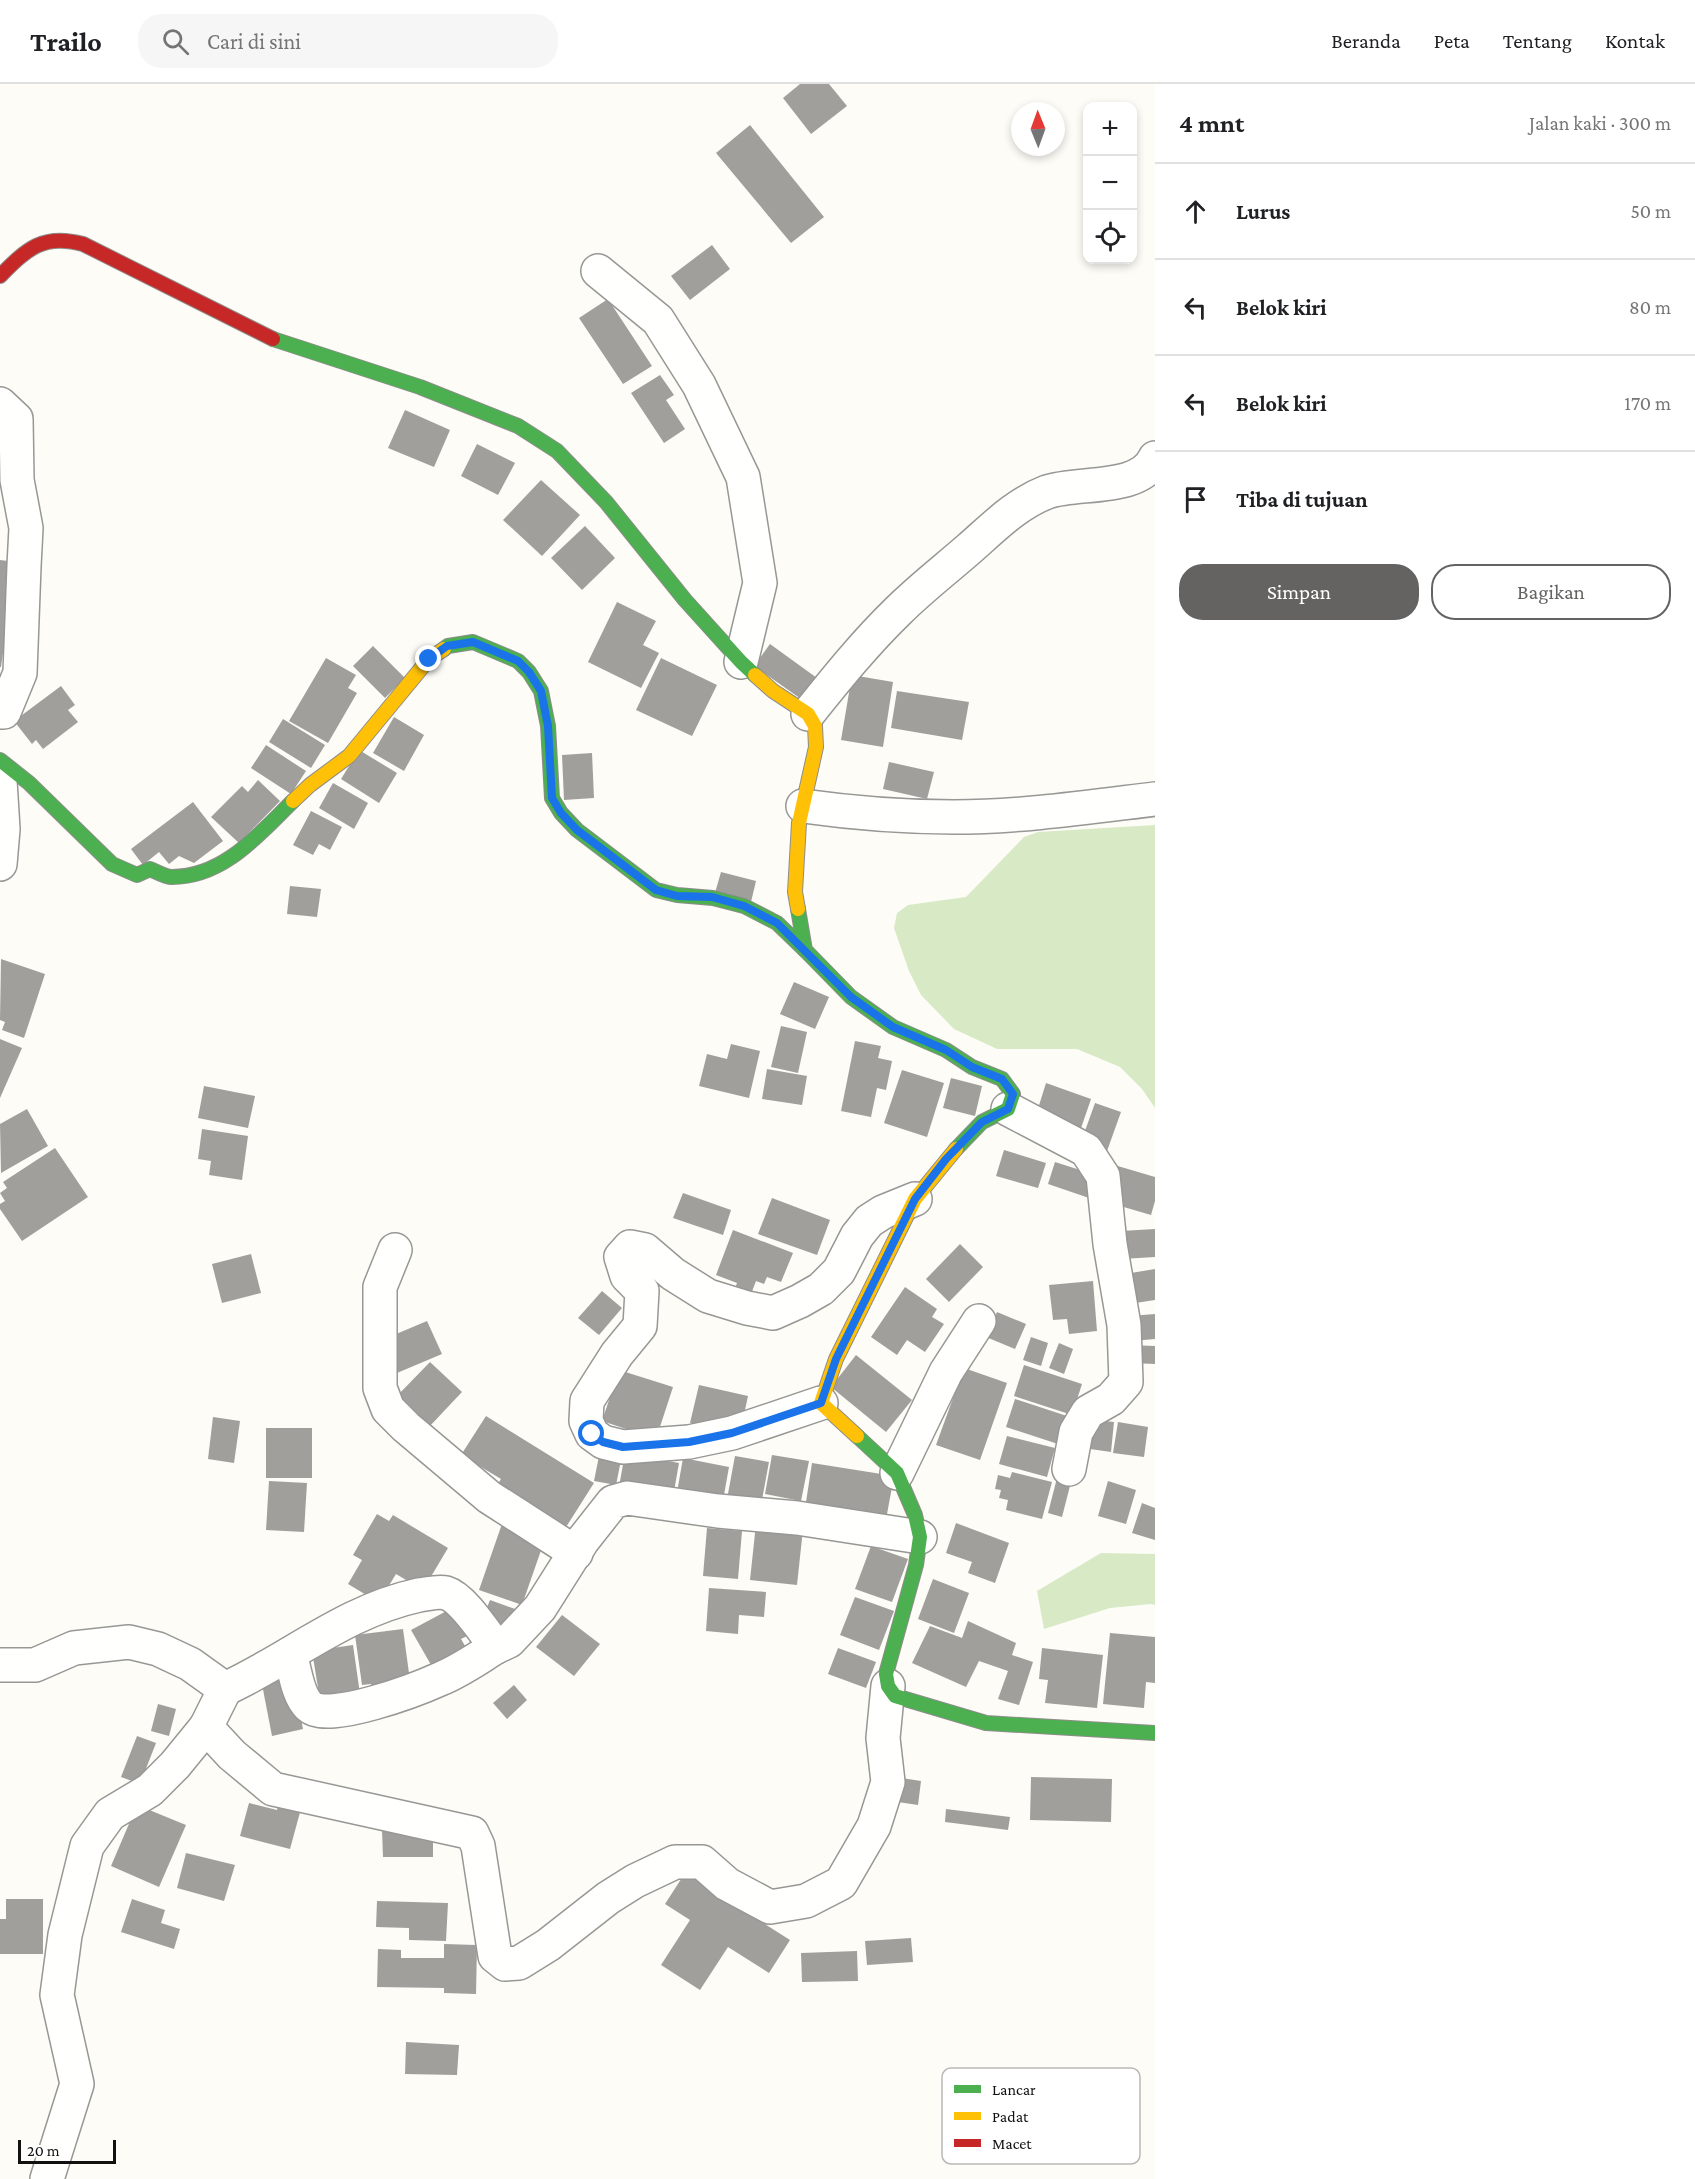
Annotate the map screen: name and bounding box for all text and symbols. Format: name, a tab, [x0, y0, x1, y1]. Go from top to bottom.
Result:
search box	[138, 14, 558, 68]
icon: search	[159, 25, 192, 58]
text: Trailo	[30, 26, 102, 57]
text: Cari di sini	[207, 29, 301, 54]
text: Beranda	[1331, 29, 1401, 53]
text: Peta	[1434, 29, 1470, 53]
text: Tentang	[1503, 29, 1572, 53]
text: Kontak	[1605, 29, 1665, 53]
north arrow	[1011, 102, 1065, 156]
map controls	[1083, 102, 1137, 264]
button: +	[1083, 102, 1137, 156]
text: 4 mnt	[1179, 109, 1244, 138]
text: Jalan kaki · 300 m	[1529, 112, 1671, 134]
button: −	[1083, 156, 1137, 210]
icon: ahead	[1179, 195, 1212, 228]
text: Lurus	[1236, 199, 1290, 224]
text: 50 m	[1630, 200, 1671, 222]
button: locate	[1083, 210, 1137, 264]
icon: left	[1179, 291, 1212, 324]
text: Belok kiri	[1236, 295, 1327, 320]
text: 80 m	[1629, 296, 1671, 318]
icon: left	[1179, 387, 1212, 420]
text: Belok kiri	[1236, 391, 1327, 416]
text: 170 m	[1624, 392, 1671, 414]
icon: arrive	[1179, 483, 1212, 516]
text: Tiba di tujuan	[1236, 487, 1368, 512]
button: Simpan	[1179, 564, 1419, 620]
button: Bagikan	[1431, 564, 1671, 620]
route end	[415, 645, 441, 671]
route start	[578, 1420, 604, 1446]
legend	[942, 2068, 1140, 2164]
text: Lancar	[992, 2081, 1036, 2098]
text: Padat	[992, 2108, 1029, 2125]
text: Macet	[992, 2135, 1032, 2152]
scale bar	[18, 2137, 116, 2164]
text: 20 m	[27, 2142, 60, 2159]

